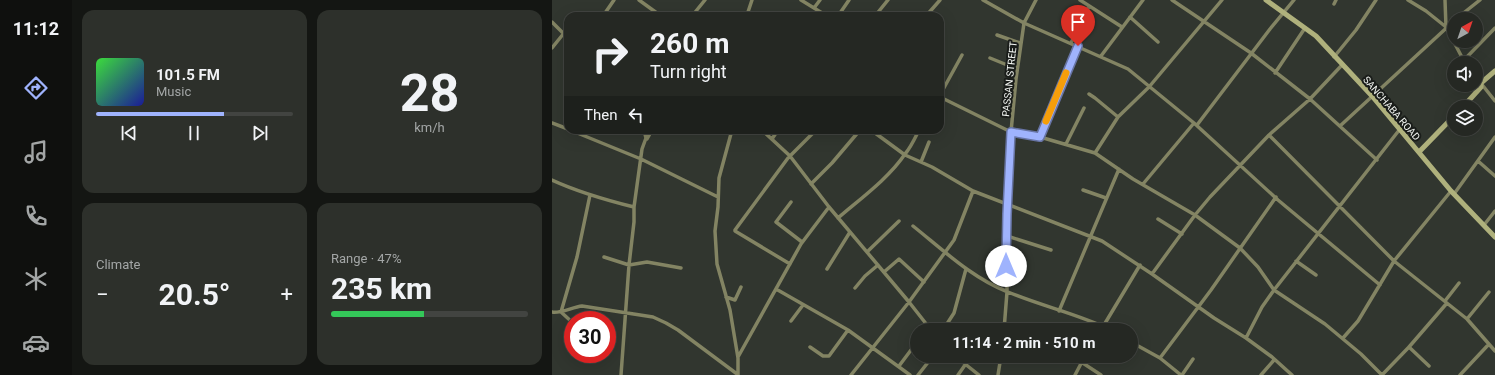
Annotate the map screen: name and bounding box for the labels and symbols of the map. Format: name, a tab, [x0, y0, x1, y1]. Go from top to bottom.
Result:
pin	[1061, 5, 1095, 46]
north arrow	[1447, 12, 1483, 48]
street label: PASSAN STREET	[1000, 41, 1019, 117]
street label: SANCHABA ROAD	[1361, 74, 1422, 143]
position arrow	[985, 245, 1027, 287]
speed limit sign: 30	[564, 311, 616, 363]

